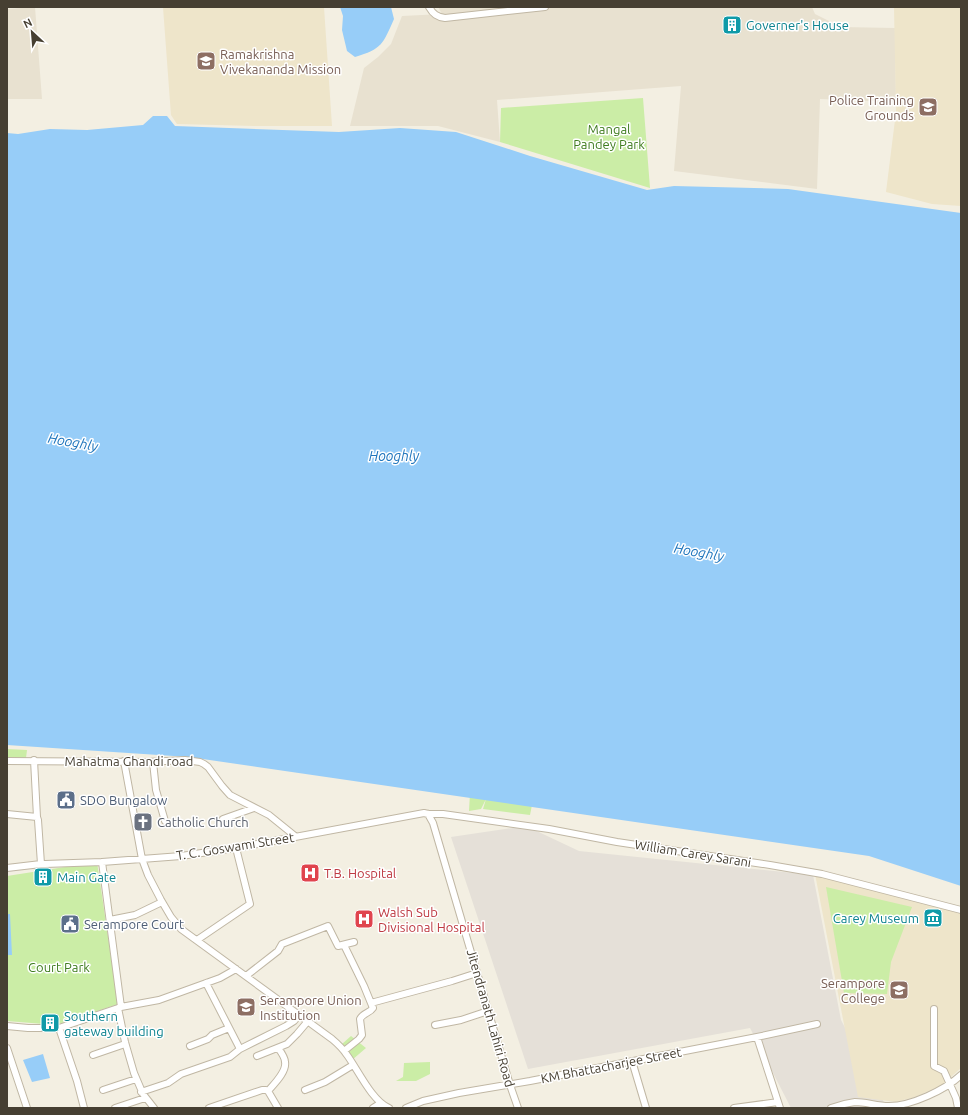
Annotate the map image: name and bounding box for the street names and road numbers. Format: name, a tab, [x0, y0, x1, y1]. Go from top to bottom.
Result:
street label: Mahatma Ghandi road	[65, 754, 193, 768]
street label: T. C. Goswami Street	[175, 830, 295, 862]
street label: William Carey Sarani	[634, 837, 752, 869]
street label: Jitendranath Lahiri Road	[465, 947, 517, 1089]
street label: KM Bhattacharjee Street	[539, 1044, 683, 1086]

